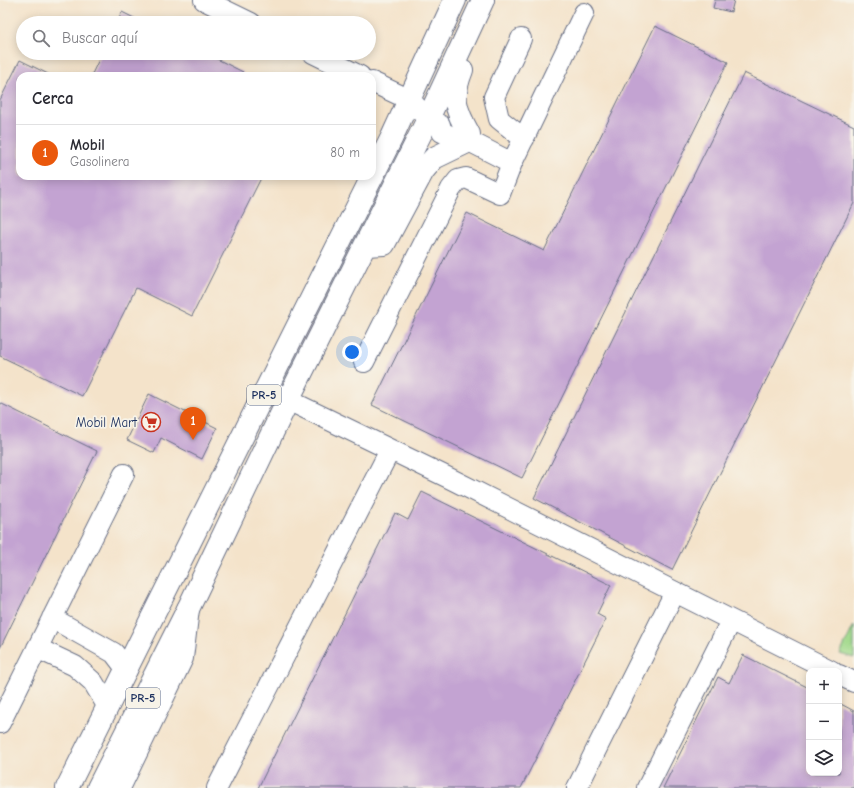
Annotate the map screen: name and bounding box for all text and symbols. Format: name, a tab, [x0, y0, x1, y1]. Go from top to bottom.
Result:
search box	[16, 16, 376, 60]
icon: search	[30, 27, 52, 49]
text: Buscar aquí	[62, 29, 138, 47]
text: Cerca	[32, 89, 74, 108]
text: Mobil	[70, 136, 105, 154]
text: 1	[42, 145, 48, 160]
text: 80 m	[330, 145, 360, 160]
text: Gasolinera	[70, 154, 129, 169]
your location	[342, 342, 362, 362]
road number: PR-5	[247, 385, 281, 405]
pin: 1	[180, 407, 206, 440]
supermarket icon: Mobil Mart	[140, 411, 162, 433]
place label: Mobil Mart	[76, 415, 138, 430]
map controls	[806, 668, 842, 776]
button: +	[806, 668, 842, 704]
road number: PR-5	[126, 688, 160, 708]
button: −	[806, 704, 842, 740]
button: layers	[806, 740, 842, 776]

